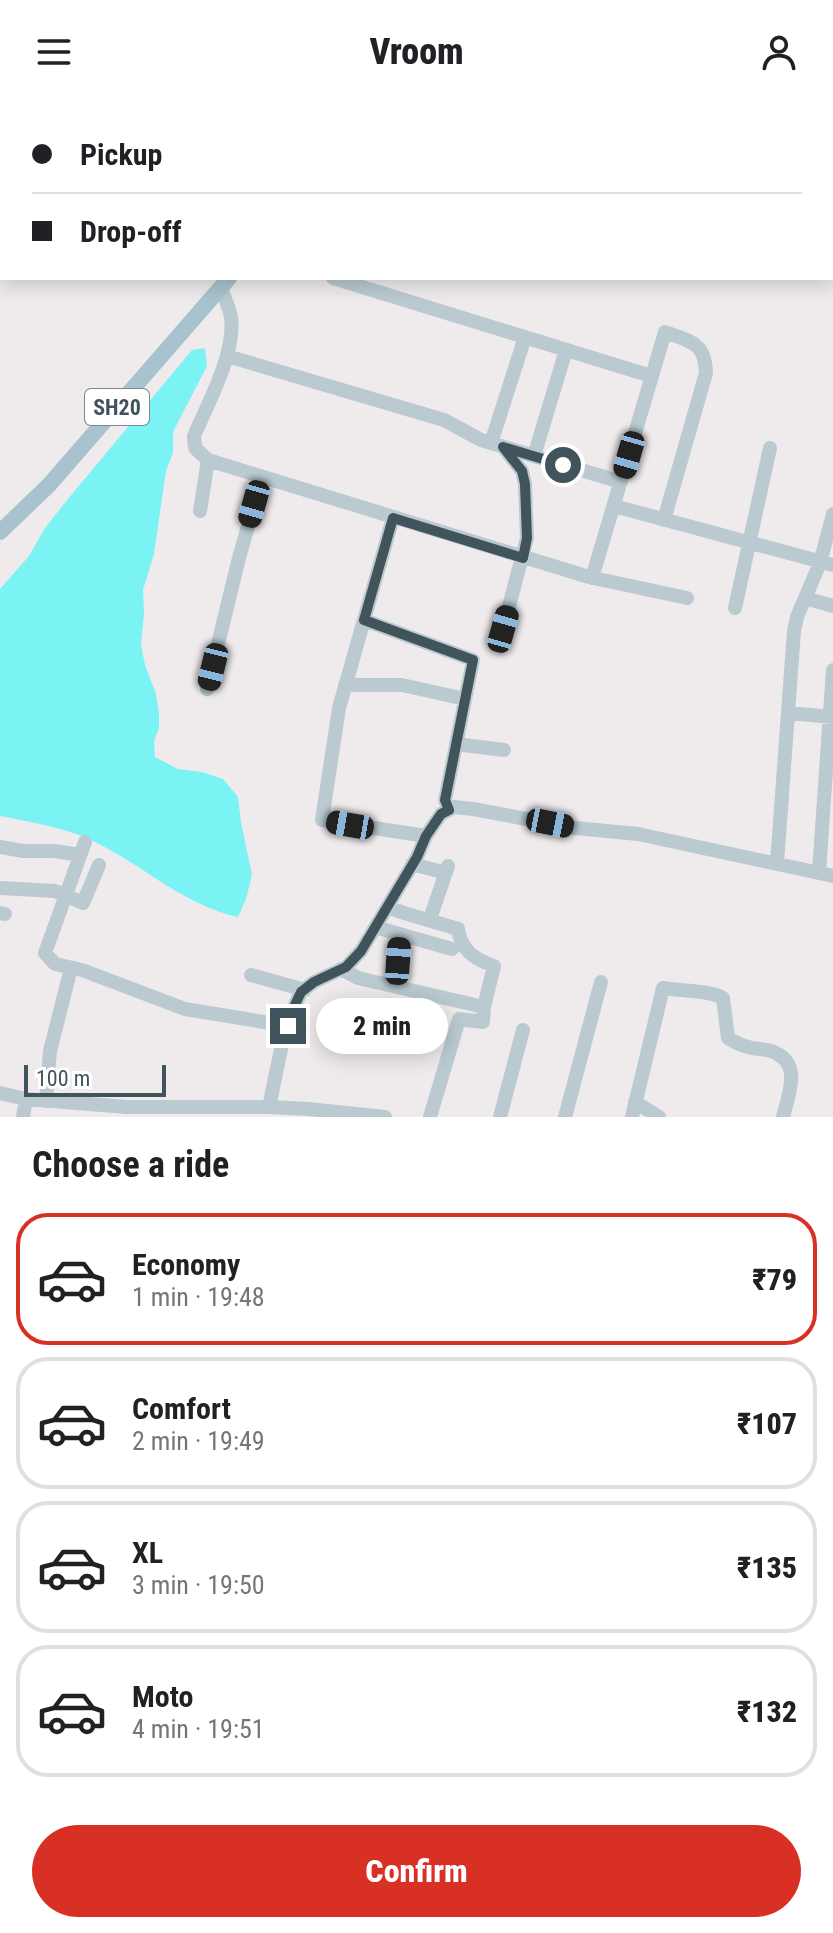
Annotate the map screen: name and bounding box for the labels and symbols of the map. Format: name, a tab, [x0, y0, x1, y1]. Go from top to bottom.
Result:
road number: SH20	[85, 389, 149, 425]
car	[611, 429, 647, 481]
route start	[545, 447, 581, 483]
car	[236, 478, 272, 530]
car	[485, 603, 521, 655]
car	[196, 641, 230, 693]
car	[524, 807, 576, 839]
car	[324, 809, 376, 841]
car	[384, 936, 412, 986]
callout: 2 min	[316, 998, 448, 1054]
route end	[270, 1008, 306, 1044]
scale bar	[24, 1061, 166, 1097]

